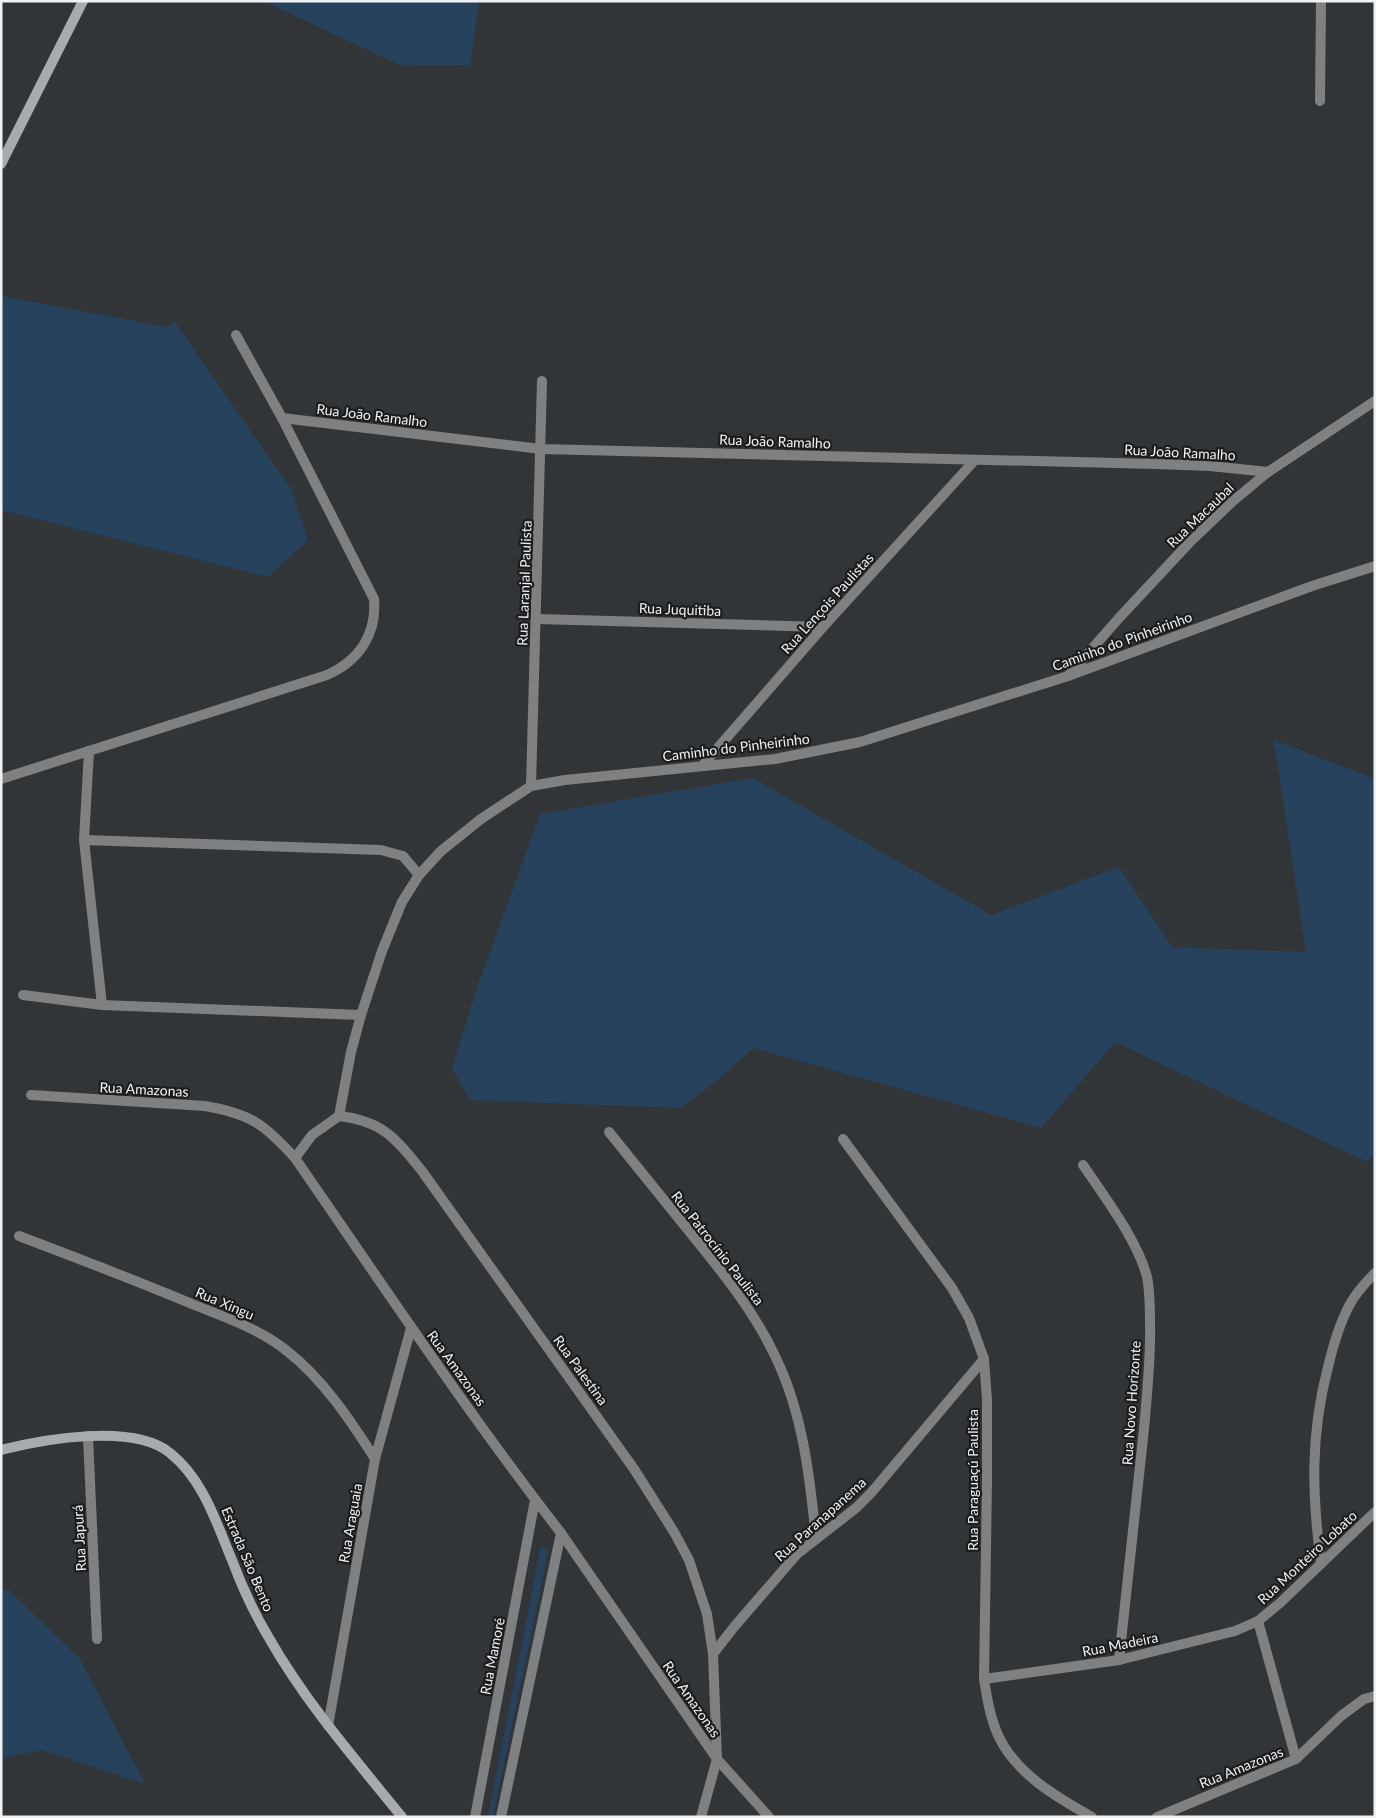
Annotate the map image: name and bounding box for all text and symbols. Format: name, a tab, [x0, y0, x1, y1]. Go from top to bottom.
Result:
street label: Rua João Ramalho	[316, 400, 429, 430]
street label: Rua João Ramalho	[719, 431, 831, 451]
street label: Rua João Ramalho	[1124, 441, 1236, 463]
street label: Rua Macaubal	[1163, 479, 1237, 551]
street label: Rua Laranjal Paulista	[513, 520, 535, 646]
street label: Rua Lençois Paulistas	[777, 549, 877, 657]
street label: Rua Juquitiba	[639, 599, 721, 619]
street label: Caminho do Pinheirinho	[1050, 608, 1194, 674]
street label: Caminho do Pinheirinho	[662, 730, 810, 764]
street label: Rua Amazonas	[99, 1078, 189, 1100]
street label: Rua Patrocínio Paulista	[668, 1188, 768, 1308]
street label: Rua Xingu	[193, 1283, 257, 1323]
street label: Rua Amazonas	[424, 1327, 490, 1409]
street label: Rua Palestina	[550, 1332, 612, 1408]
street label: Rua Novo Horizonte	[1118, 1340, 1144, 1466]
street label: Rua Paraguaçú Paulista	[964, 1409, 981, 1551]
street label: Rua Paranapanema	[771, 1473, 869, 1565]
street label: Rua Araguaia	[335, 1482, 365, 1564]
street label: Rua Japurá	[69, 1504, 89, 1572]
street label: Estrada São Bento	[218, 1504, 278, 1614]
street label: Rua Monteiro Lobato	[1254, 1507, 1360, 1607]
street label: Rua Mamoré	[476, 1616, 508, 1696]
street label: Rua Madeira	[1081, 1628, 1160, 1660]
street label: Rua Amazonas	[659, 1658, 725, 1740]
street label: Rua Amazonas	[1196, 1742, 1286, 1792]

